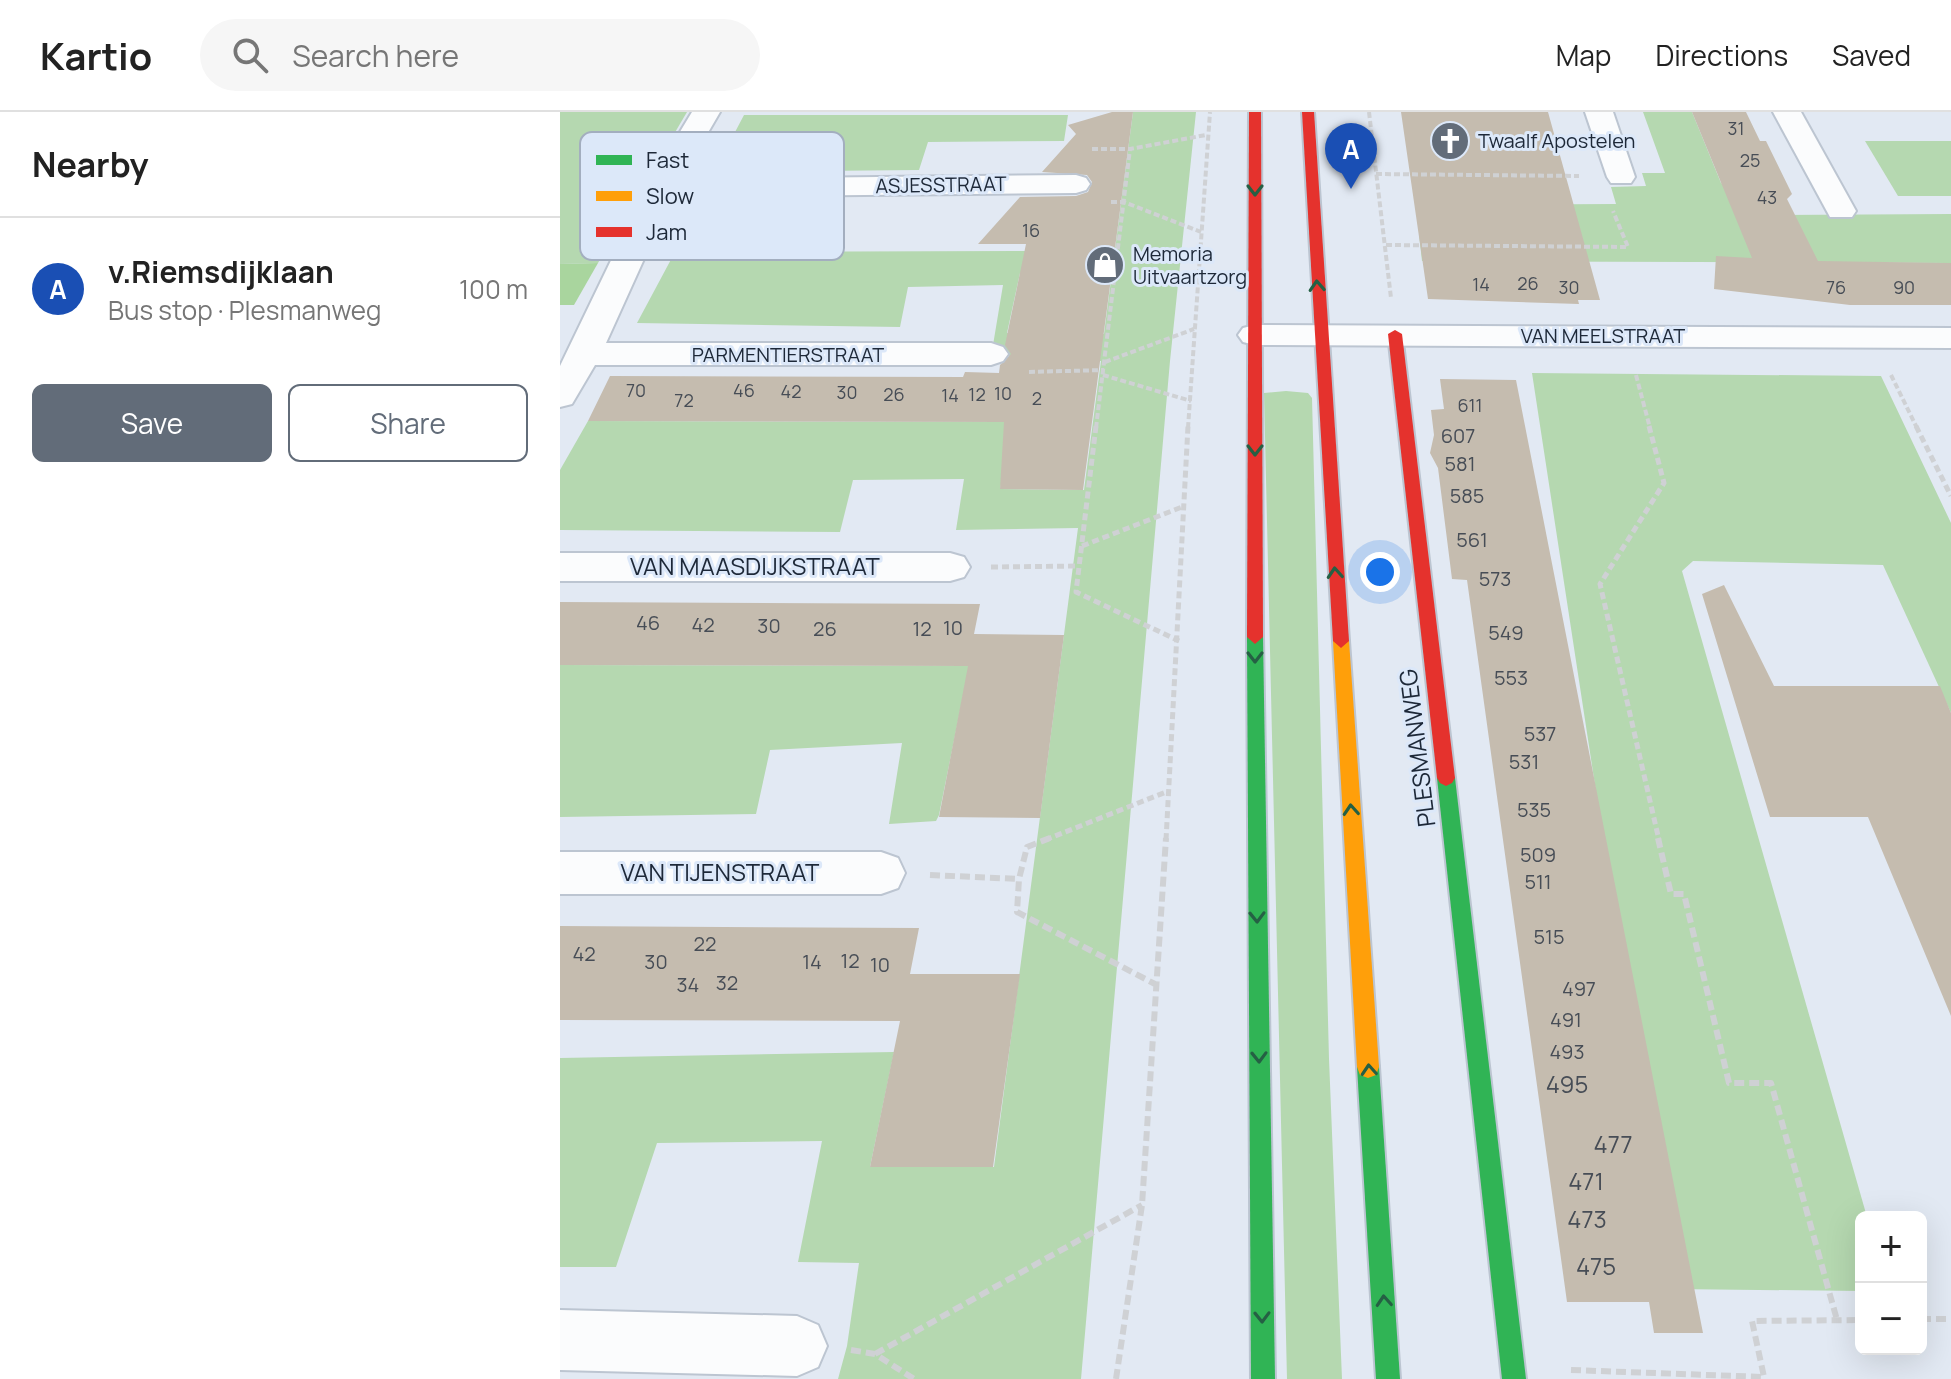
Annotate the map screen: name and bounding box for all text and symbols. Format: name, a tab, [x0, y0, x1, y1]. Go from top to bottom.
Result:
search box	[200, 19, 760, 91]
text: Kartio	[40, 29, 152, 81]
icon: search	[228, 33, 272, 77]
text: Search here	[292, 35, 459, 76]
text: Map	[1556, 36, 1611, 74]
text: Directions	[1655, 36, 1788, 74]
text: Saved	[1832, 36, 1911, 74]
house number: 31	[1728, 116, 1744, 140]
church icon: Twaalf Apostelen	[1429, 120, 1471, 162]
pin: A	[1325, 123, 1377, 189]
place label: Twaalf Apostelen	[1478, 127, 1635, 154]
legend	[580, 132, 844, 260]
text: Nearby	[32, 141, 148, 187]
text: Fast	[646, 145, 689, 175]
house number: 25	[1740, 148, 1760, 172]
street label: ASJESSTRAAT	[875, 170, 1007, 199]
text: Slow	[646, 181, 694, 211]
one-way arrow	[1246, 184, 1264, 197]
house number: 43	[1757, 185, 1777, 209]
text: Jam	[646, 217, 687, 247]
house number: 16	[1022, 218, 1040, 242]
place label: Memoria Uitvaartzorg	[1133, 240, 1247, 290]
shop icon: Memoria Uitvaartzorg	[1084, 244, 1126, 286]
text: v.Riemsdijklaan	[108, 251, 334, 292]
text: A	[49, 271, 67, 307]
text: 100 m	[459, 271, 528, 307]
house number: 26	[1517, 271, 1539, 295]
house number: 14	[1472, 272, 1490, 296]
house number: 30	[1559, 275, 1579, 299]
house number: 76	[1826, 275, 1846, 299]
house number: 90	[1893, 275, 1915, 299]
one-way arrow	[1309, 279, 1326, 292]
text: Bus stop · Plesmanweg	[108, 292, 381, 328]
street label: VAN MEELSTRAAT	[1521, 322, 1685, 349]
street label: PARMENTIERSTRAAT	[692, 341, 884, 368]
house number: 70	[626, 378, 646, 402]
house number: 46	[733, 378, 755, 402]
house number: 42	[781, 379, 801, 403]
house number: 30	[837, 380, 857, 404]
house number: 10	[994, 381, 1012, 405]
house number: 26	[883, 382, 905, 406]
house number: 12	[968, 382, 986, 406]
house number: 14	[941, 383, 959, 407]
button: Save	[32, 384, 272, 462]
button: Share	[288, 384, 528, 462]
house number: 2	[1032, 386, 1042, 410]
house number: 72	[674, 388, 694, 412]
house number: 611	[1458, 393, 1482, 417]
house number: 607	[1441, 422, 1475, 449]
one-way arrow	[1246, 444, 1264, 457]
house number: 581	[1445, 450, 1475, 477]
house number: 585	[1450, 482, 1484, 509]
house number: 561	[1456, 526, 1488, 553]
street label: VAN MAASDIJKSTRAAT	[630, 549, 881, 582]
your location	[1360, 552, 1400, 592]
house number: 573	[1479, 565, 1511, 592]
one-way arrow	[1327, 566, 1344, 579]
house number: 46	[636, 609, 660, 636]
house number: 42	[691, 611, 715, 638]
house number: 30	[757, 612, 781, 639]
house number: 10	[943, 614, 963, 641]
house number: 26	[813, 615, 837, 642]
house number: 12	[912, 615, 932, 642]
house number: 549	[1488, 619, 1524, 646]
one-way arrow	[1246, 651, 1264, 664]
house number: 553	[1494, 664, 1528, 691]
street label: PLESMANWEG	[1390, 667, 1443, 829]
house number: 537	[1524, 720, 1556, 747]
house number: 531	[1509, 748, 1539, 775]
house number: 535	[1517, 796, 1551, 823]
one-way arrow	[1343, 804, 1360, 817]
house number: 509	[1520, 841, 1556, 868]
street label: VAN TIJENSTRAAT	[621, 855, 820, 888]
house number: 511	[1524, 868, 1552, 895]
one-way arrow	[1248, 911, 1266, 924]
house number: 515	[1534, 923, 1564, 950]
house number: 22	[694, 930, 716, 957]
house number: 42	[572, 940, 596, 967]
house number: 12	[840, 947, 860, 974]
house number: 30	[644, 948, 668, 975]
house number: 14	[802, 948, 822, 975]
house number: 10	[870, 951, 890, 978]
house number: 32	[716, 969, 738, 996]
house number: 34	[677, 971, 699, 998]
house number: 497	[1562, 975, 1596, 1002]
house number: 491	[1550, 1006, 1582, 1033]
house number: 493	[1549, 1038, 1585, 1065]
one-way arrow	[1250, 1051, 1268, 1064]
one-way arrow	[1361, 1063, 1378, 1076]
house number: 495	[1546, 1067, 1588, 1100]
house number: 477	[1594, 1127, 1632, 1160]
house number: 471	[1568, 1164, 1604, 1197]
house number: 473	[1567, 1202, 1607, 1235]
map controls	[1855, 1211, 1927, 1355]
button: +	[1855, 1211, 1927, 1283]
house number: 475	[1576, 1249, 1616, 1282]
button: −	[1855, 1283, 1927, 1355]
one-way arrow	[1376, 1294, 1393, 1307]
one-way arrow	[1253, 1311, 1271, 1324]

